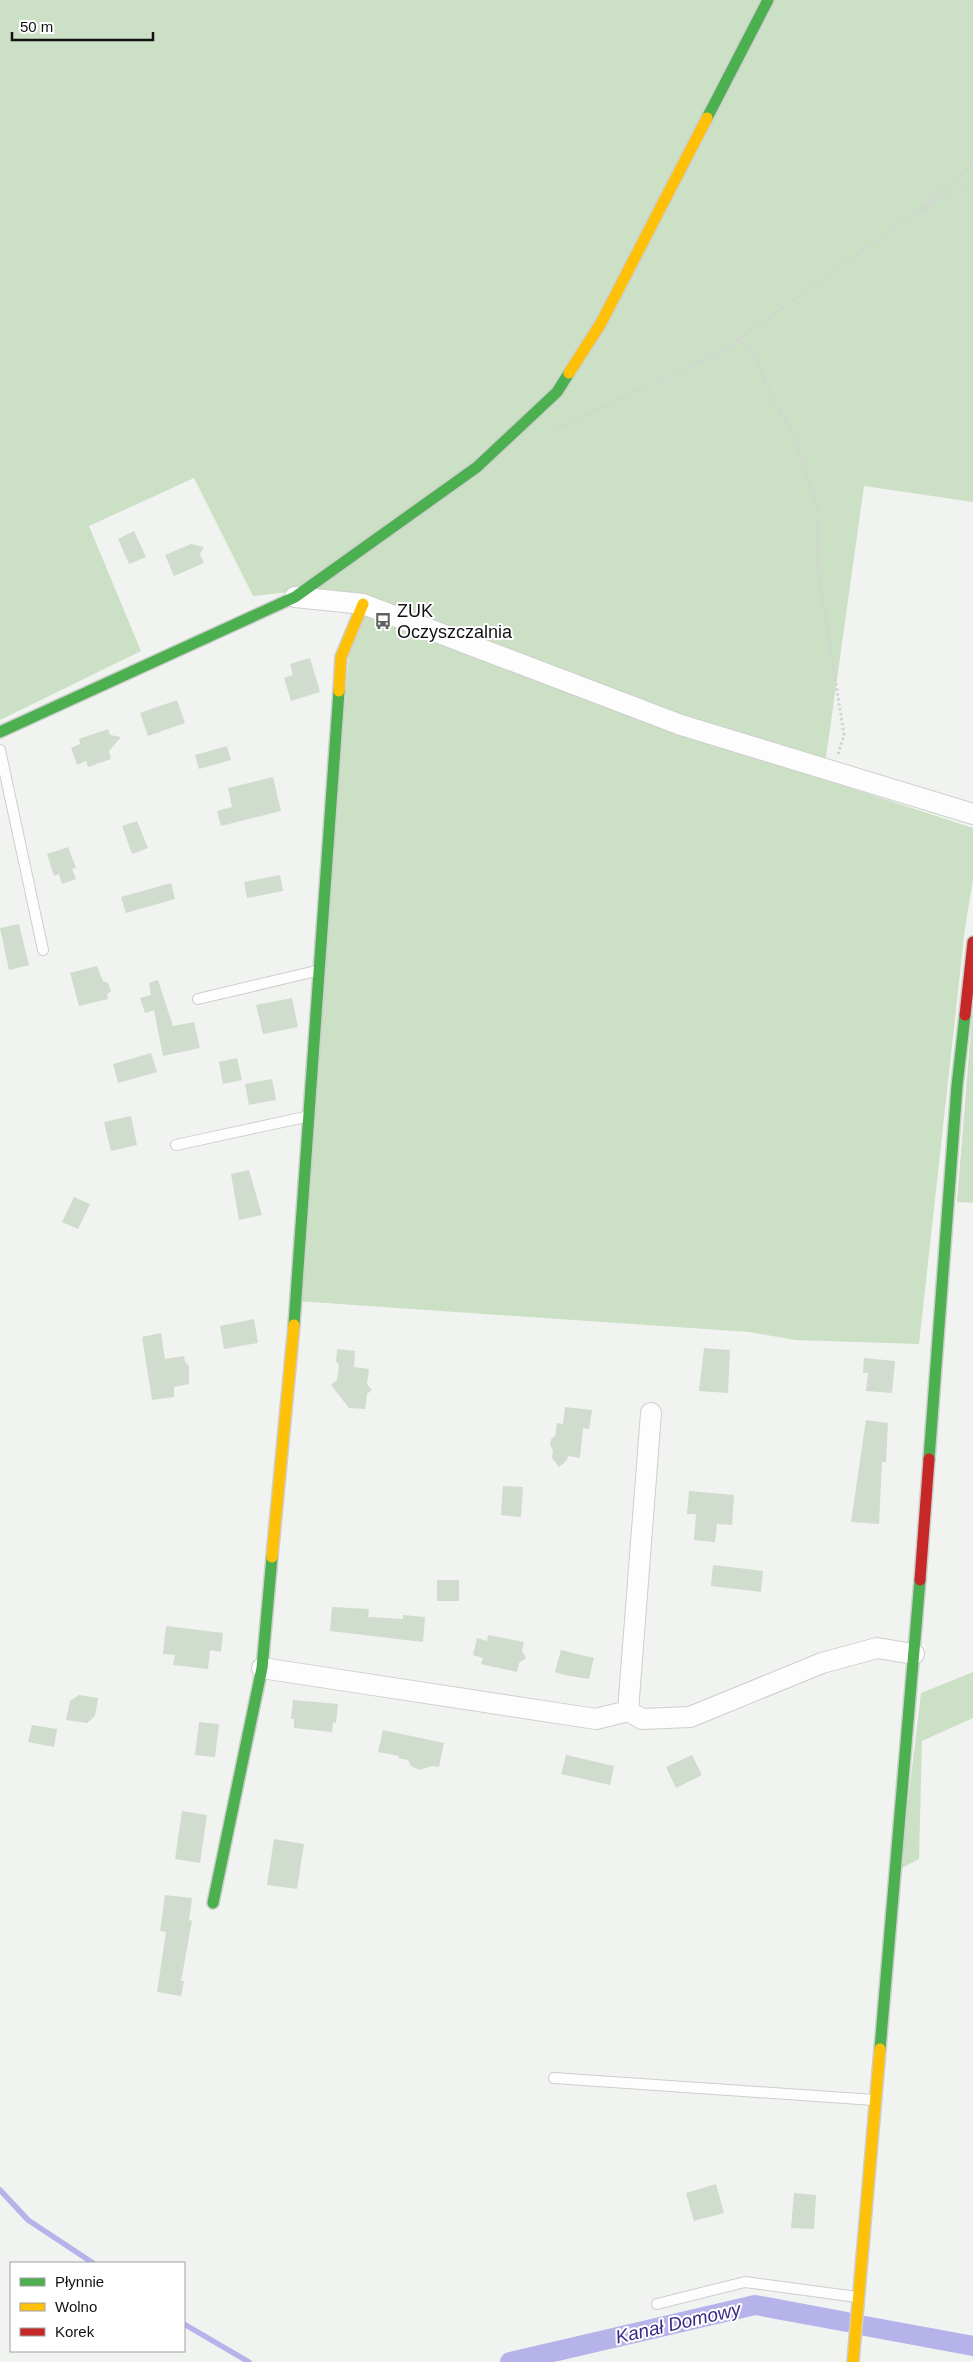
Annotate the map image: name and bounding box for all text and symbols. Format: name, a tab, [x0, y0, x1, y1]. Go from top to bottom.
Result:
scale bar	[12, 10, 154, 42]
text: 50 m	[20, 18, 53, 35]
place label: ZUK Oczyszczalnia	[397, 601, 513, 642]
bus stop icon: ZUK Oczyszczalnia	[373, 611, 393, 631]
legend	[10, 2262, 185, 2352]
text: Płynnie	[55, 2273, 104, 2290]
text: Wolno	[55, 2298, 97, 2315]
water label: Kanał Domowy	[613, 2298, 744, 2348]
text: Korek	[55, 2323, 95, 2340]

